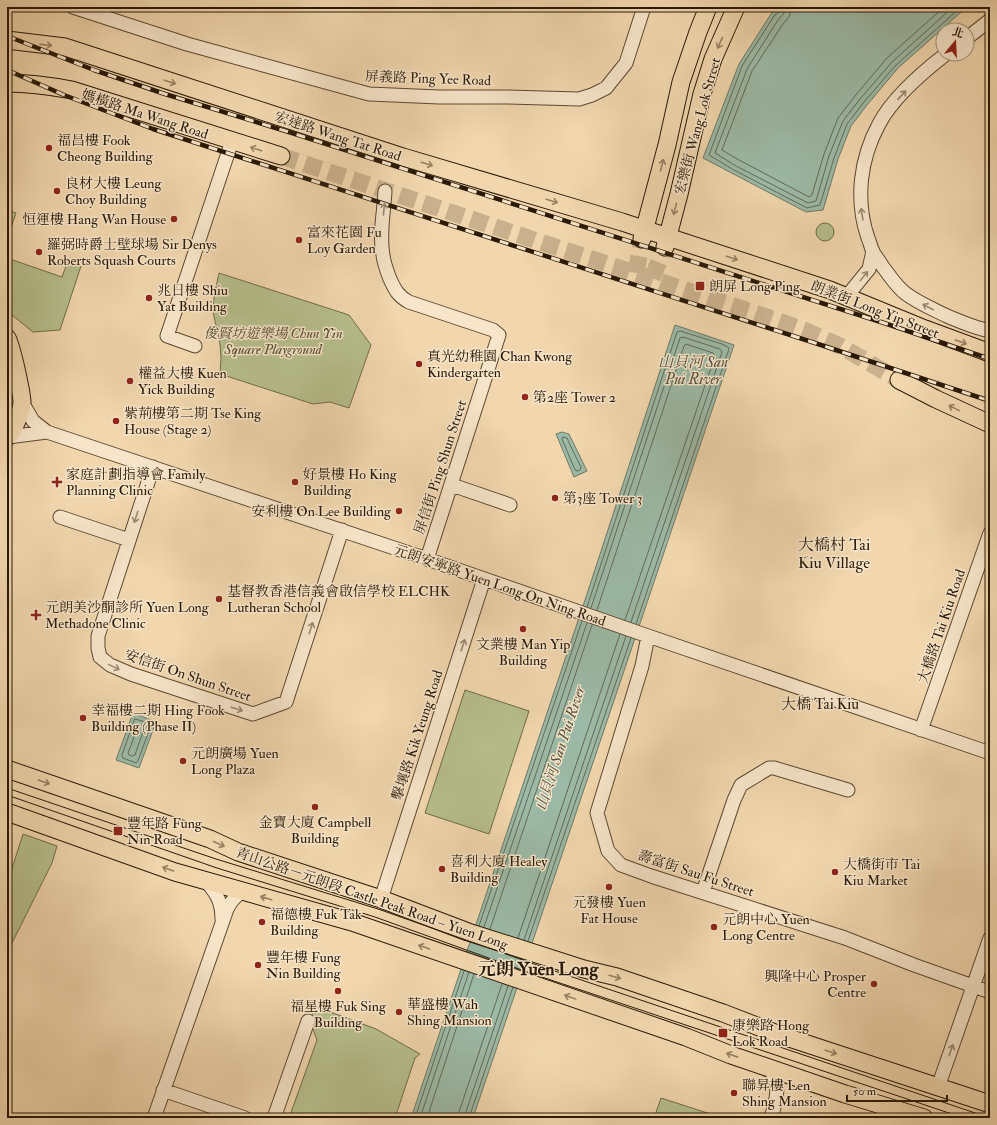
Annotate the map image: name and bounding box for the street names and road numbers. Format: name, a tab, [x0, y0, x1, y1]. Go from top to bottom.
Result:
street label: 宏樂街 Wang Lok Street	[671, 55, 724, 196]
street label: 屏義路 Ping Yee Road	[365, 68, 491, 89]
street label: 媽橫路 Ma Wang Road	[79, 86, 210, 143]
street label: 宏達路 Wang Tat Road	[272, 108, 403, 165]
street label: 朗業街 Long Yip Street	[808, 277, 942, 343]
street label: 屏信街 Ping Shun Street	[411, 398, 470, 536]
street label: 元朗安寧路 Yuen Long On Ning Road	[392, 541, 608, 630]
street label: 大橋路 Tai Kiu Road	[914, 567, 969, 685]
street label: 安信街 On Shun Street	[122, 646, 254, 705]
street label: 擊壤路 Kik Yeung Road	[388, 668, 447, 802]
street label: 青山公路－元朗段 Castle Peak Road – Yuen Long	[234, 844, 511, 954]
street label: 壽富街 Sau Fu Street	[636, 847, 756, 900]

